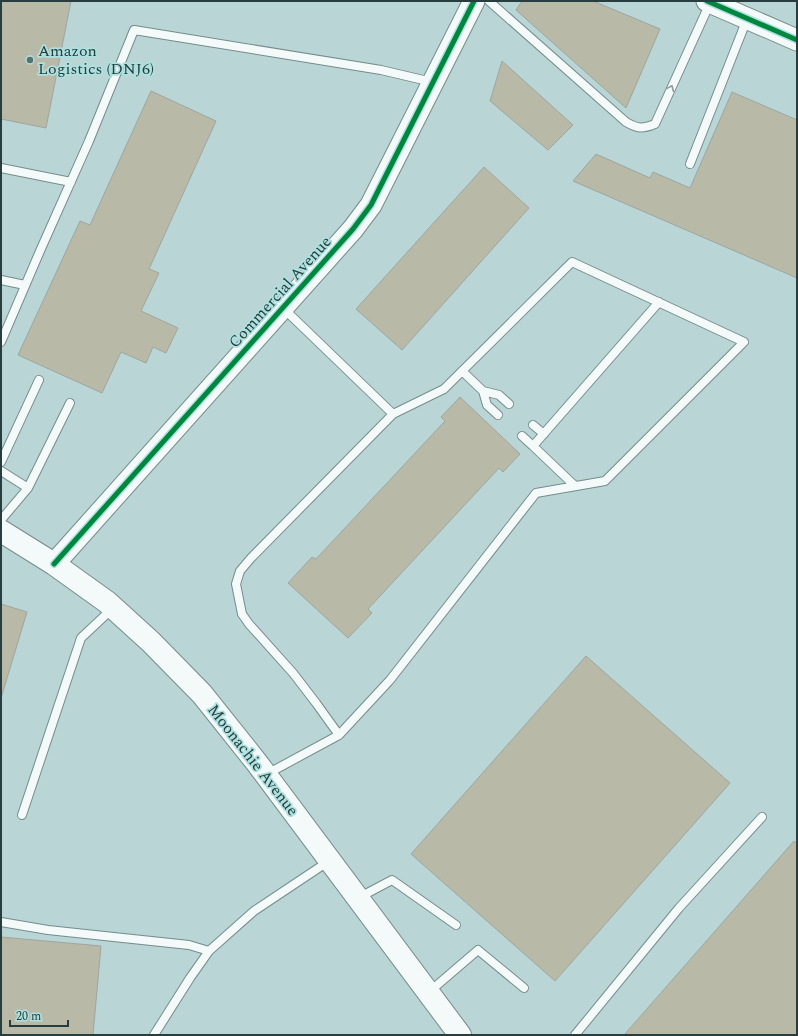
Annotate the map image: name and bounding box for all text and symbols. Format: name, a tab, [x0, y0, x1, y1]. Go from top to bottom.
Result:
place label: Amazon Logistics (DNJ6)	[38, 39, 154, 81]
marker: Amazon Logistics (DNJ6)	[25, 55, 35, 65]
one-way arrow	[666, 85, 674, 93]
street label: Commercial Avenue	[223, 231, 337, 353]
street label: Moonachie Avenue	[202, 699, 304, 821]
scale bar	[10, 1002, 68, 1028]
text: 20 m	[16, 1007, 41, 1026]

